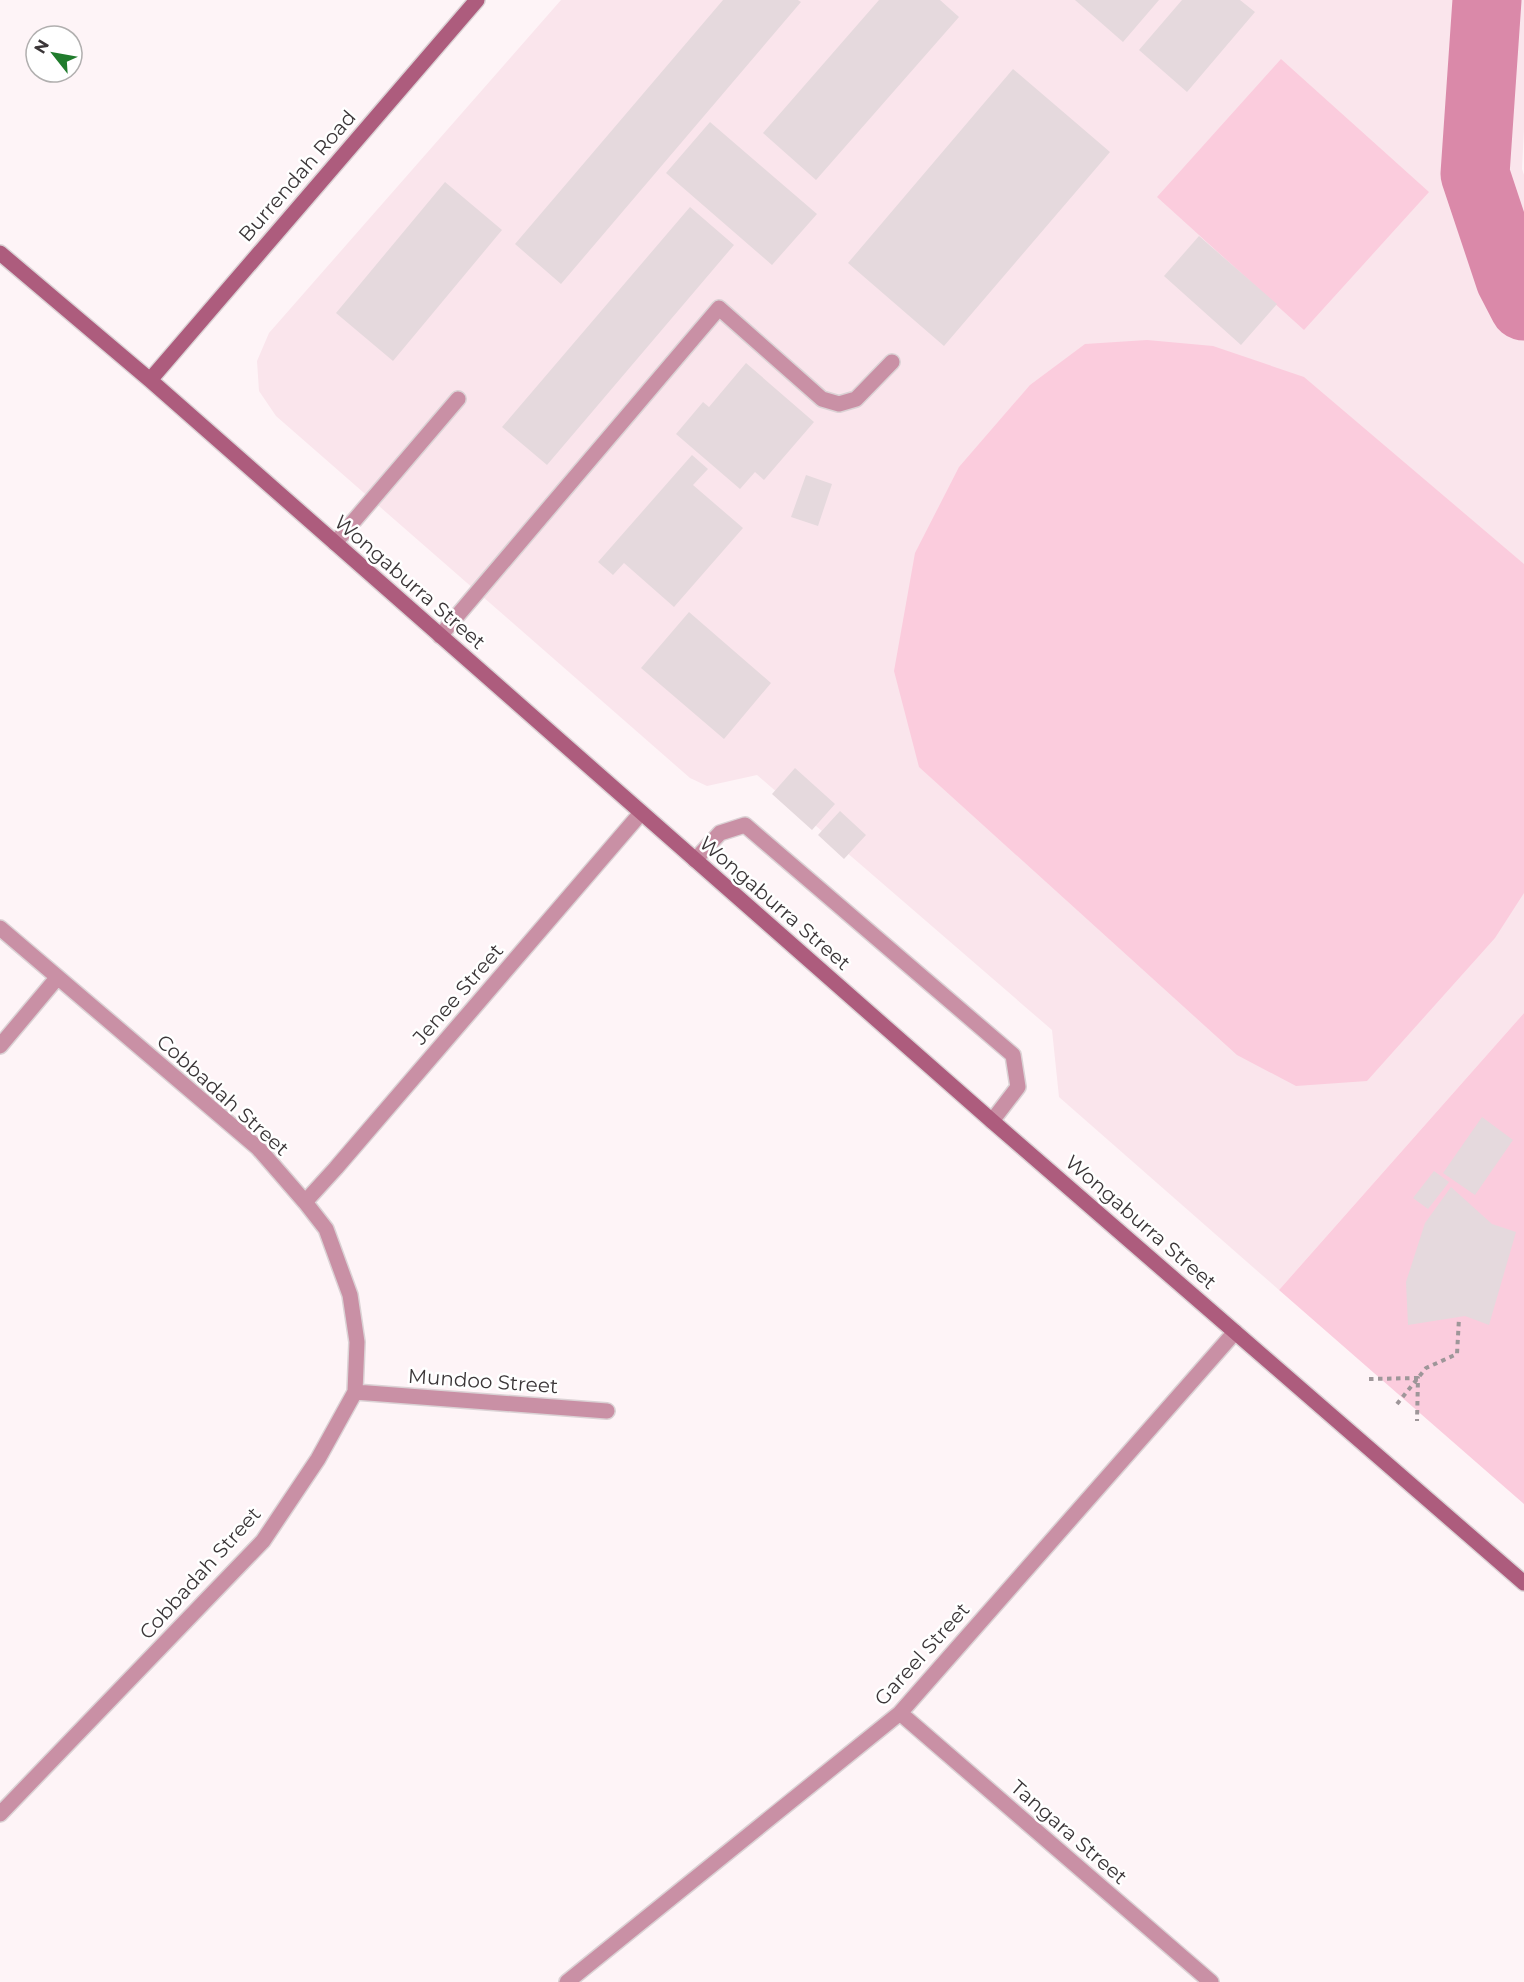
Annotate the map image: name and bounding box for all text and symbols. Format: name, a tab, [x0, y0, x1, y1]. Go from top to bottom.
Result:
north arrow	[24, 24, 84, 84]
text: N	[30, 36, 53, 57]
street label: Burrendah Road	[233, 105, 361, 247]
street label: Wongaburra Street	[330, 510, 490, 654]
street label: Wongaburra Street	[695, 831, 855, 975]
street label: Jenee Street	[407, 939, 508, 1050]
street label: Cobbadah Street	[152, 1029, 294, 1161]
street label: Wongaburra Street	[1061, 1150, 1221, 1294]
street label: Mundoo Street	[407, 1364, 559, 1398]
street label: Cobbadah Street	[134, 1502, 266, 1644]
street label: Gareel Street	[869, 1598, 975, 1710]
street label: Tangara Street	[1006, 1775, 1132, 1889]

